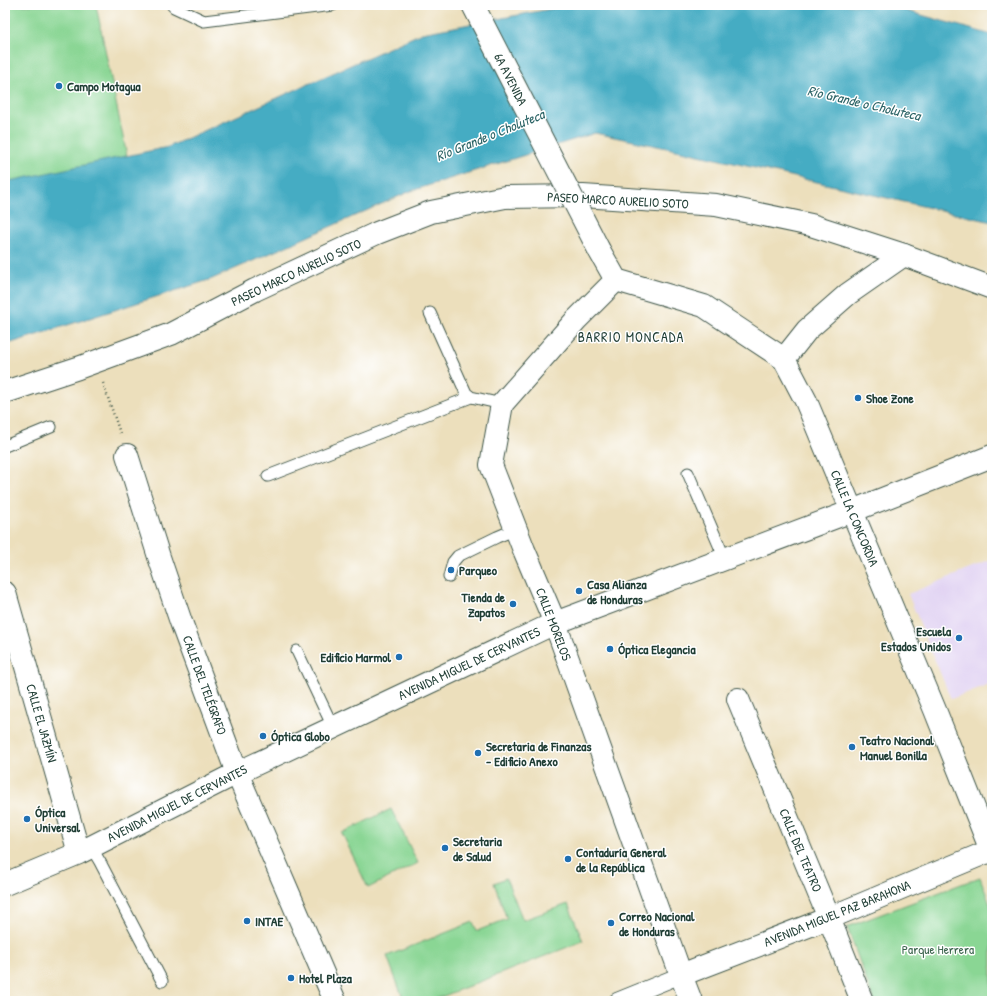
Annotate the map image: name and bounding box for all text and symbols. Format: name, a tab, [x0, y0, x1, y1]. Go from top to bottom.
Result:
street label: 6A AVENIDA	[490, 50, 532, 109]
place label: Campo Motagua	[67, 77, 141, 96]
water label: Río Grande o Choluteca	[806, 80, 924, 125]
marker: Campo Motagua	[54, 81, 64, 91]
water label: Río Grande o Choluteca	[433, 104, 548, 165]
street label: PASEO MARCO AURELIO SOTO	[547, 187, 689, 213]
street label: PASEO MARCO AURELIO SOTO	[228, 234, 364, 310]
district label: BARRIO MONCADA	[578, 327, 684, 346]
place label: Shoe Zone	[866, 389, 915, 407]
marker: Shoe Zone	[853, 393, 863, 403]
street label: CALLE LA CONCORDIA	[827, 467, 884, 570]
place label: Parqueo	[459, 561, 498, 580]
marker: Parqueo	[446, 565, 456, 575]
place label: Casa Alianza de Honduras	[587, 575, 648, 608]
street label: CALLE MORELOS	[532, 585, 576, 663]
marker: Casa Alianza de Honduras	[574, 586, 584, 596]
place label: Tienda de Zapatos	[461, 588, 506, 622]
marker: Tienda de Zapatos	[508, 599, 518, 609]
street label: AVENIDA MIGUEL DE CERVANTES	[395, 622, 543, 704]
place label: Escuela Estados Unidos	[881, 622, 952, 655]
street label: CALLE DEL TELÉGRAFO	[179, 633, 231, 737]
marker: Escuela Estados Unidos	[954, 633, 964, 643]
place label: Óptica Elegancia	[618, 640, 696, 659]
marker: Óptica Elegancia	[605, 644, 615, 654]
place label: Edificio Marmol	[321, 648, 392, 666]
marker: Edificio Marmol	[394, 652, 404, 662]
street label: CALLE EL JAZMÍN	[22, 682, 62, 764]
place label: Óptica Globo	[271, 727, 331, 746]
marker: Óptica Globo	[258, 731, 268, 741]
place label: Teatro Nacional Manuel Bonilla	[859, 731, 934, 764]
place label: Secretaria de Finanzas - Edificio Anexo	[486, 737, 591, 770]
marker: Teatro Nacional Manuel Bonilla	[847, 742, 857, 752]
marker: Secretaria de Finanzas - Edificio Anexo	[473, 748, 483, 758]
street label: AVENIDA MIGUEL DE CERVANTES	[104, 760, 250, 846]
place label: Óptica Universal	[35, 803, 80, 836]
street label: CALLE DEL TEATRO	[775, 806, 827, 894]
marker: Óptica Universal	[22, 814, 32, 824]
place label: Secretaria de Salud	[453, 832, 503, 865]
marker: Secretaria de Salud	[440, 843, 450, 853]
place label: Contaduría General de la República	[576, 843, 667, 877]
marker: Contaduría General de la República	[563, 854, 573, 864]
street label: AVENIDA MIGUEL PAZ BARAHONA	[761, 875, 914, 951]
place label: Correo Nacional de Honduras	[619, 907, 695, 940]
place label: INTAE	[255, 912, 283, 930]
marker: INTAE	[242, 916, 252, 926]
marker: Correo Nacional de Honduras	[606, 918, 616, 928]
park label: Parque Herrera	[902, 940, 974, 958]
place label: Hotel Plaza	[299, 969, 353, 987]
marker: Hotel Plaza	[286, 973, 296, 983]

